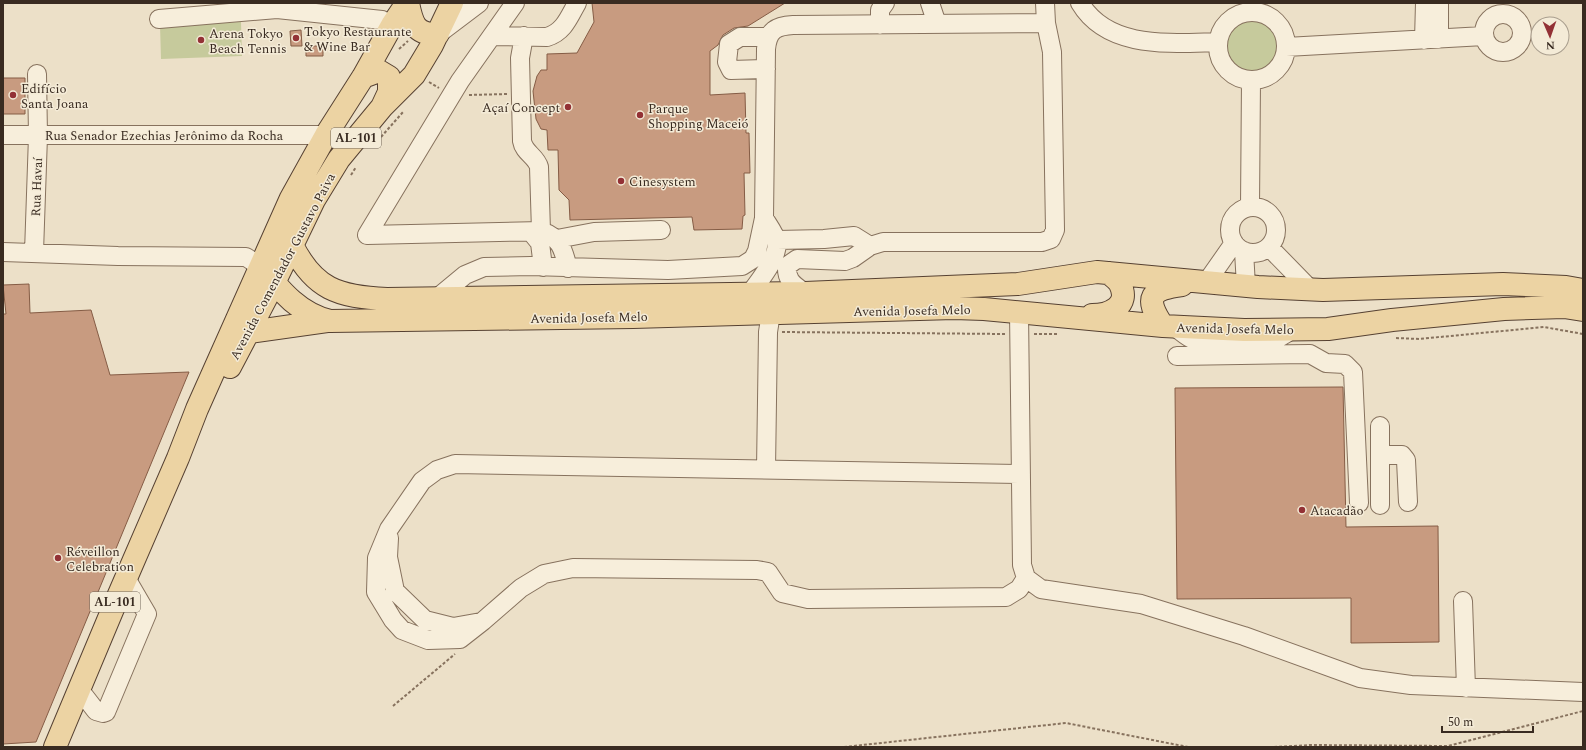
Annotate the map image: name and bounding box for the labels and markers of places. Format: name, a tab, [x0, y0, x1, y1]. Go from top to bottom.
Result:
place label: Tokyo Restaurante & Wine Bar	[304, 22, 412, 57]
place label: Arena Tokyo Beach Tennis	[209, 24, 287, 59]
marker: Tokyo Restaurante & Wine Bar	[291, 33, 301, 43]
marker: Arena Tokyo Beach Tennis	[196, 35, 206, 45]
place label: Edifício Santa Joana	[21, 79, 89, 114]
marker: Edifício Santa Joana	[8, 90, 18, 100]
place label: Açaí Concept	[482, 98, 560, 118]
place label: Parque Shopping Maceió	[648, 99, 749, 134]
marker: Açaí Concept	[563, 102, 573, 112]
marker: Parque Shopping Maceió	[635, 110, 645, 120]
place label: Cinesystem	[629, 172, 696, 192]
marker: Cinesystem	[616, 176, 626, 186]
place label: Atacadão	[1310, 501, 1364, 521]
marker: Atacadão	[1297, 505, 1307, 515]
place label: Réveillon Celebration	[66, 542, 134, 577]
marker: Réveillon Celebration	[53, 553, 63, 563]

